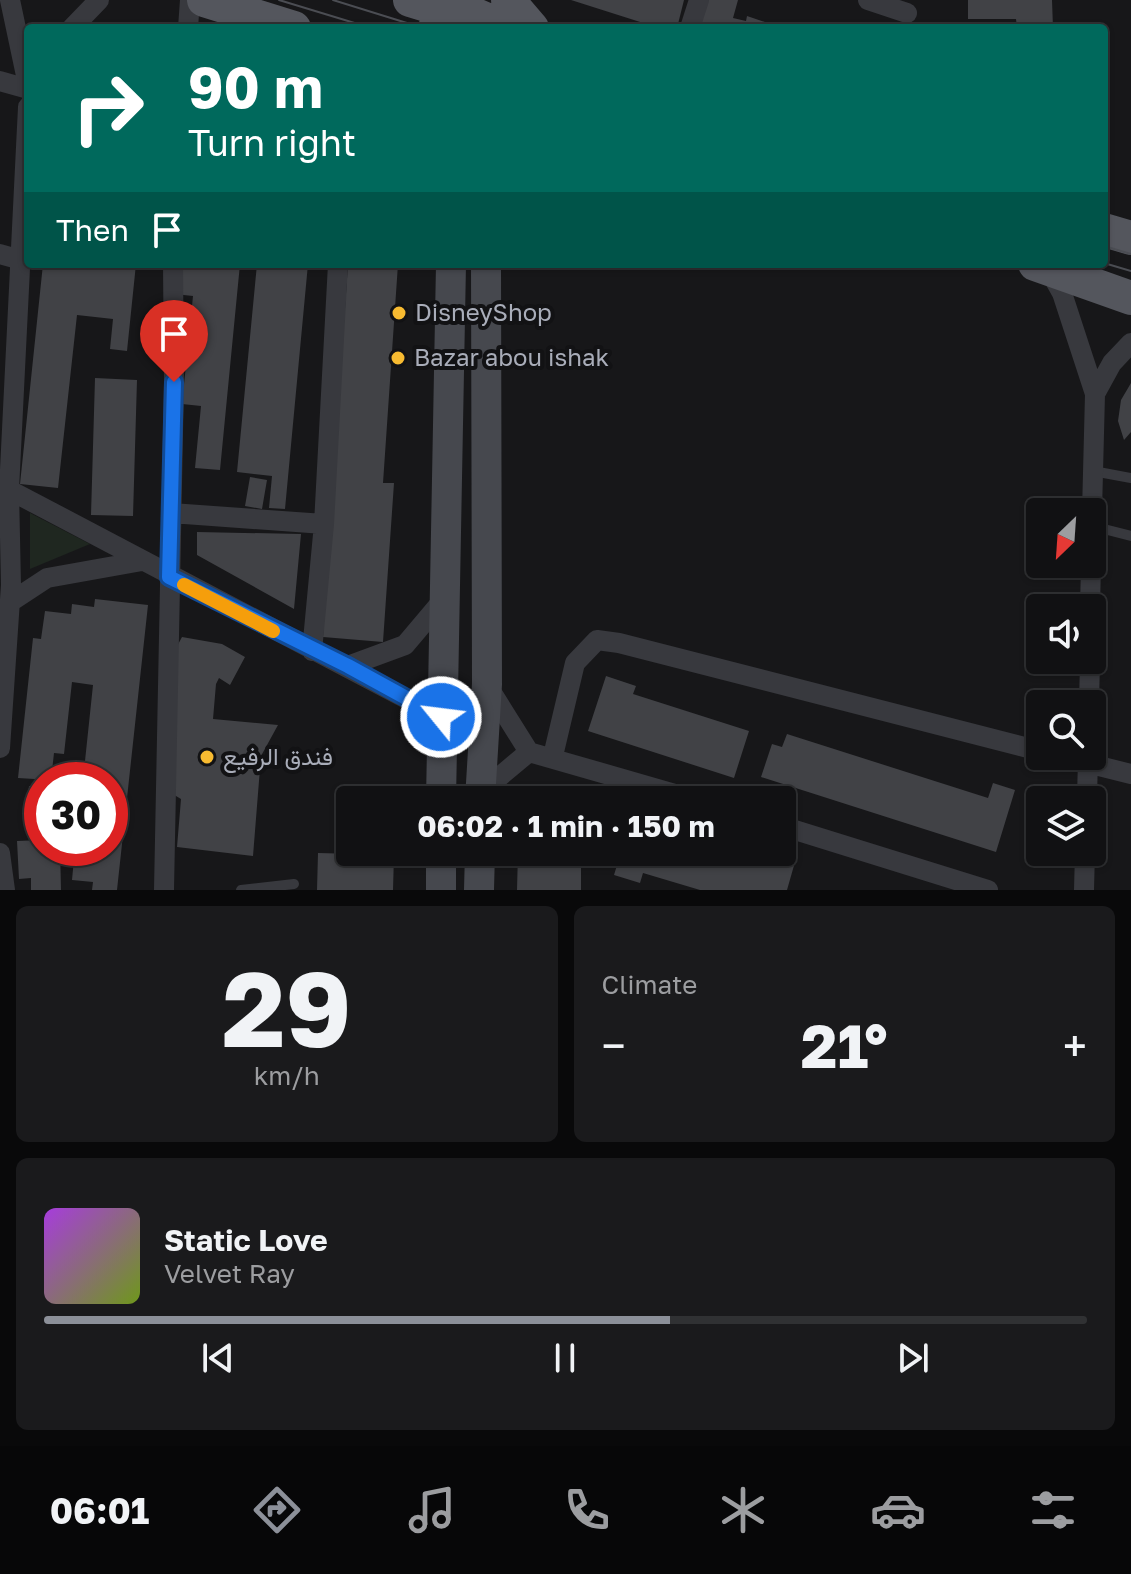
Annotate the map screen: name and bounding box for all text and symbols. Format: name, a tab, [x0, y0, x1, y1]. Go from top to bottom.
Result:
text: 90 m	[188, 53, 323, 120]
icon: right	[56, 56, 160, 160]
text: Turn right	[188, 121, 356, 164]
icon: arrive	[145, 208, 189, 252]
text: Then	[56, 212, 129, 248]
place label: DisneyShop	[415, 297, 552, 326]
pin	[140, 300, 208, 382]
marker: DisneyShop	[390, 304, 408, 322]
icon: arrive	[152, 312, 196, 356]
place label: Bazar abou ishak	[414, 342, 609, 371]
marker: Bazar abou ishak	[389, 349, 407, 367]
north arrow	[1026, 498, 1106, 578]
map controls	[1026, 498, 1106, 866]
button: sound	[1026, 594, 1106, 674]
position arrow	[399, 675, 483, 759]
button: search	[1026, 690, 1106, 770]
place label: فندق الرفيع	[223, 741, 333, 774]
marker: فندق الرفيع	[198, 748, 216, 766]
speed limit sign: 30	[24, 762, 128, 866]
button: layers	[1026, 786, 1106, 866]
text: 06:02 · 1 min · 150 m	[417, 808, 715, 844]
text: 29	[222, 945, 351, 1070]
text: Climate	[602, 969, 697, 1000]
text: 21°	[801, 1009, 888, 1081]
text: −	[602, 1019, 626, 1072]
text: +	[1063, 1019, 1087, 1072]
text: km/h	[254, 1060, 320, 1091]
text: Static Love	[164, 1222, 328, 1258]
text: Velvet Ray	[164, 1258, 295, 1289]
icon: previous	[196, 1336, 240, 1380]
icon: pause	[543, 1336, 587, 1380]
icon: next	[891, 1336, 935, 1380]
icon: directions	[249, 1482, 305, 1538]
icon: music	[404, 1482, 460, 1538]
icon: phone	[559, 1482, 615, 1538]
icon: climate	[715, 1482, 771, 1538]
icon: car	[870, 1482, 926, 1538]
icon: filters	[1025, 1482, 1081, 1538]
text: 06:01	[50, 1489, 149, 1532]

